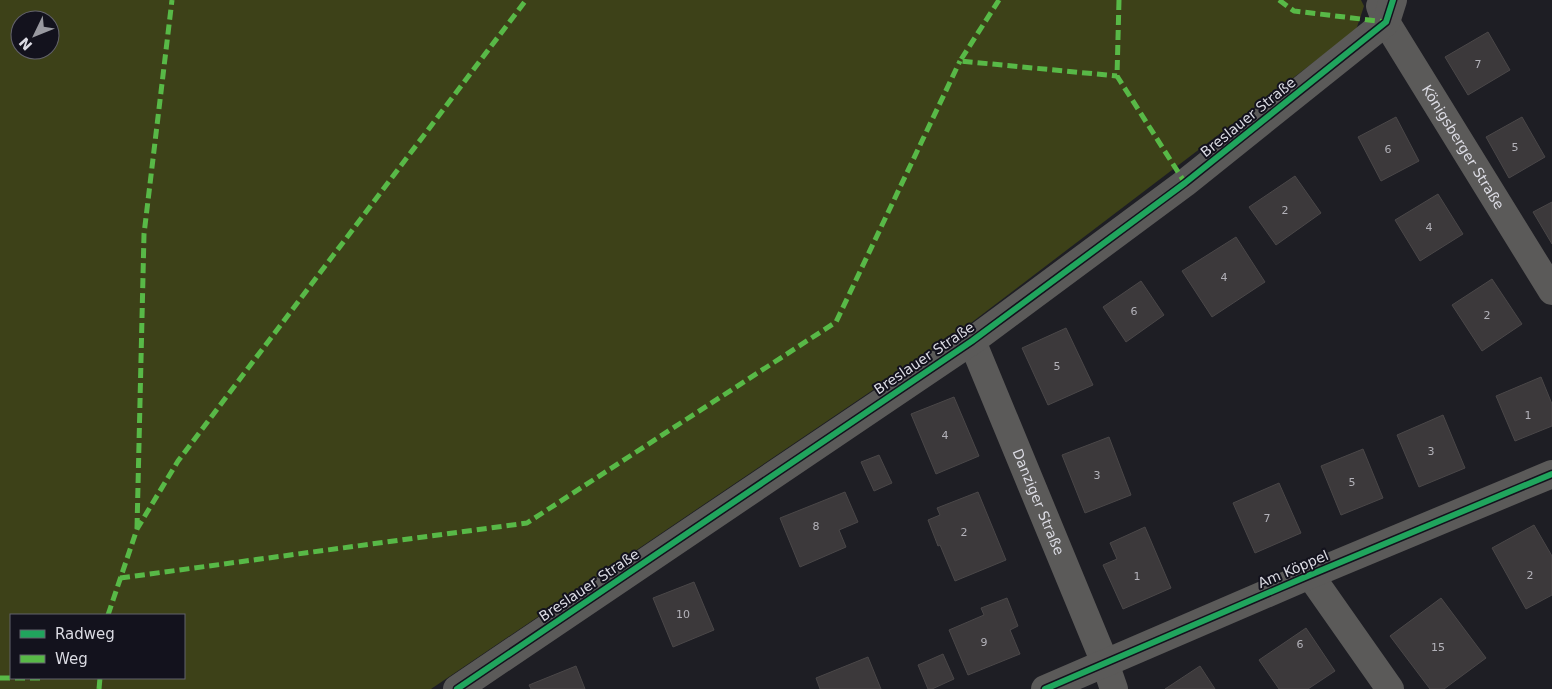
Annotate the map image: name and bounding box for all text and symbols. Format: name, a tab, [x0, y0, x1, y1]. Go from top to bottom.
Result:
north arrow	[10, 10, 60, 60]
text: N	[16, 34, 35, 54]
house number: 7	[1475, 58, 1482, 71]
street label: Breslauer Straße	[1197, 74, 1299, 160]
street label: Königsberger Straße	[1419, 82, 1508, 212]
house number: 5	[1512, 141, 1519, 154]
house number: 6	[1385, 143, 1392, 156]
house number: 2	[1282, 204, 1289, 217]
house number: 4	[1426, 221, 1433, 234]
house number: 4	[1221, 271, 1228, 284]
house number: 6	[1131, 305, 1138, 318]
house number: 2	[1484, 309, 1491, 322]
street label: Breslauer Straße	[871, 319, 977, 397]
house number: 5	[1054, 360, 1061, 373]
house number: 1	[1525, 409, 1532, 422]
house number: 4	[942, 429, 949, 442]
house number: 3	[1428, 445, 1435, 458]
street label: Danziger Straße	[1009, 446, 1067, 557]
house number: 3	[1094, 469, 1101, 482]
house number: 5	[1349, 476, 1356, 489]
house number: 7	[1264, 512, 1271, 525]
house number: 8	[813, 520, 820, 533]
house number: 2	[961, 526, 968, 539]
street label: Breslauer Straße	[536, 546, 642, 624]
street label: Am Köppel	[1255, 547, 1331, 591]
house number: 2	[1527, 569, 1534, 582]
house number: 1	[1134, 570, 1141, 583]
house number: 10	[676, 608, 690, 621]
legend	[10, 614, 185, 679]
text: Radweg	[55, 625, 115, 643]
house number: 9	[981, 636, 988, 649]
house number: 6	[1297, 638, 1304, 651]
house number: 15	[1431, 641, 1445, 654]
text: Weg	[55, 650, 88, 668]

